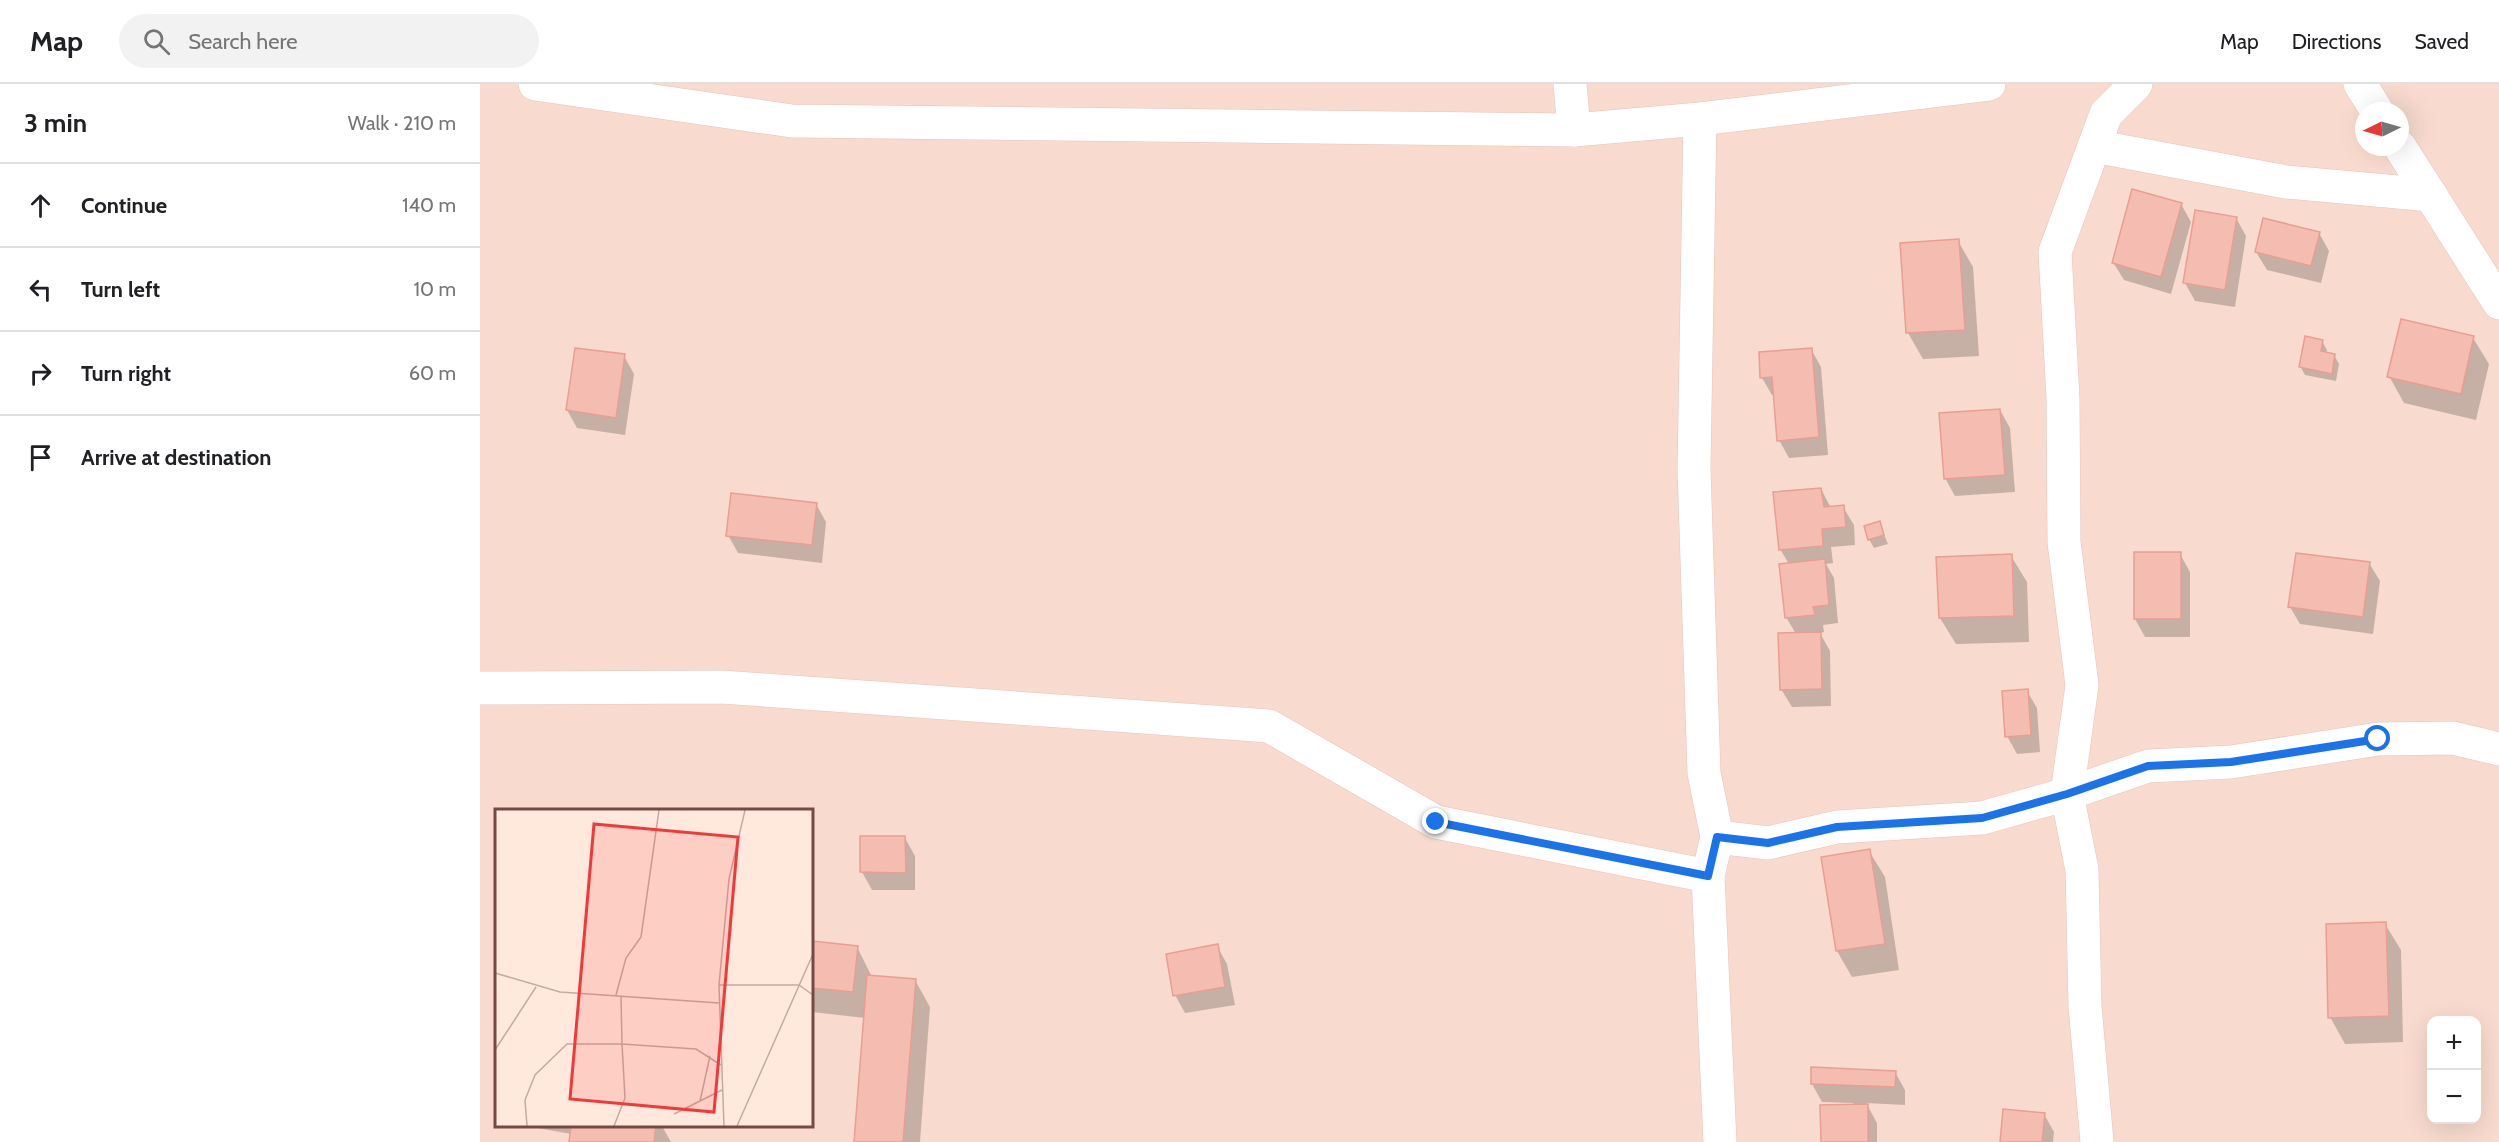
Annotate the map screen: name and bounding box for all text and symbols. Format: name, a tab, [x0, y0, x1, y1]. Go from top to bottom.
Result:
search box	[119, 14, 539, 68]
text: Map	[30, 24, 83, 58]
icon: search	[140, 25, 173, 58]
text: Search here	[188, 28, 297, 55]
text: Map	[2220, 29, 2259, 54]
text: Directions	[2292, 29, 2381, 54]
text: Saved	[2414, 29, 2469, 54]
north arrow	[2355, 102, 2409, 156]
text: 3 min	[24, 107, 87, 139]
text: Walk · 210 m	[348, 111, 456, 135]
icon: ahead	[24, 189, 57, 222]
text: Continue	[81, 192, 167, 219]
text: 140 m	[402, 193, 456, 217]
icon: left	[24, 273, 57, 306]
text: Turn left	[81, 276, 160, 303]
text: 10 m	[413, 277, 456, 301]
icon: right	[24, 357, 57, 390]
text: Turn right	[81, 360, 171, 387]
text: 60 m	[409, 361, 456, 385]
icon: arrive	[24, 441, 57, 474]
text: Arrive at destination	[81, 444, 271, 471]
route start	[2364, 725, 2390, 751]
route end	[1422, 808, 1448, 834]
inset map	[495, 809, 813, 1127]
map controls	[2427, 1016, 2481, 1124]
button: +	[2427, 1016, 2481, 1070]
button: −	[2427, 1070, 2481, 1124]

